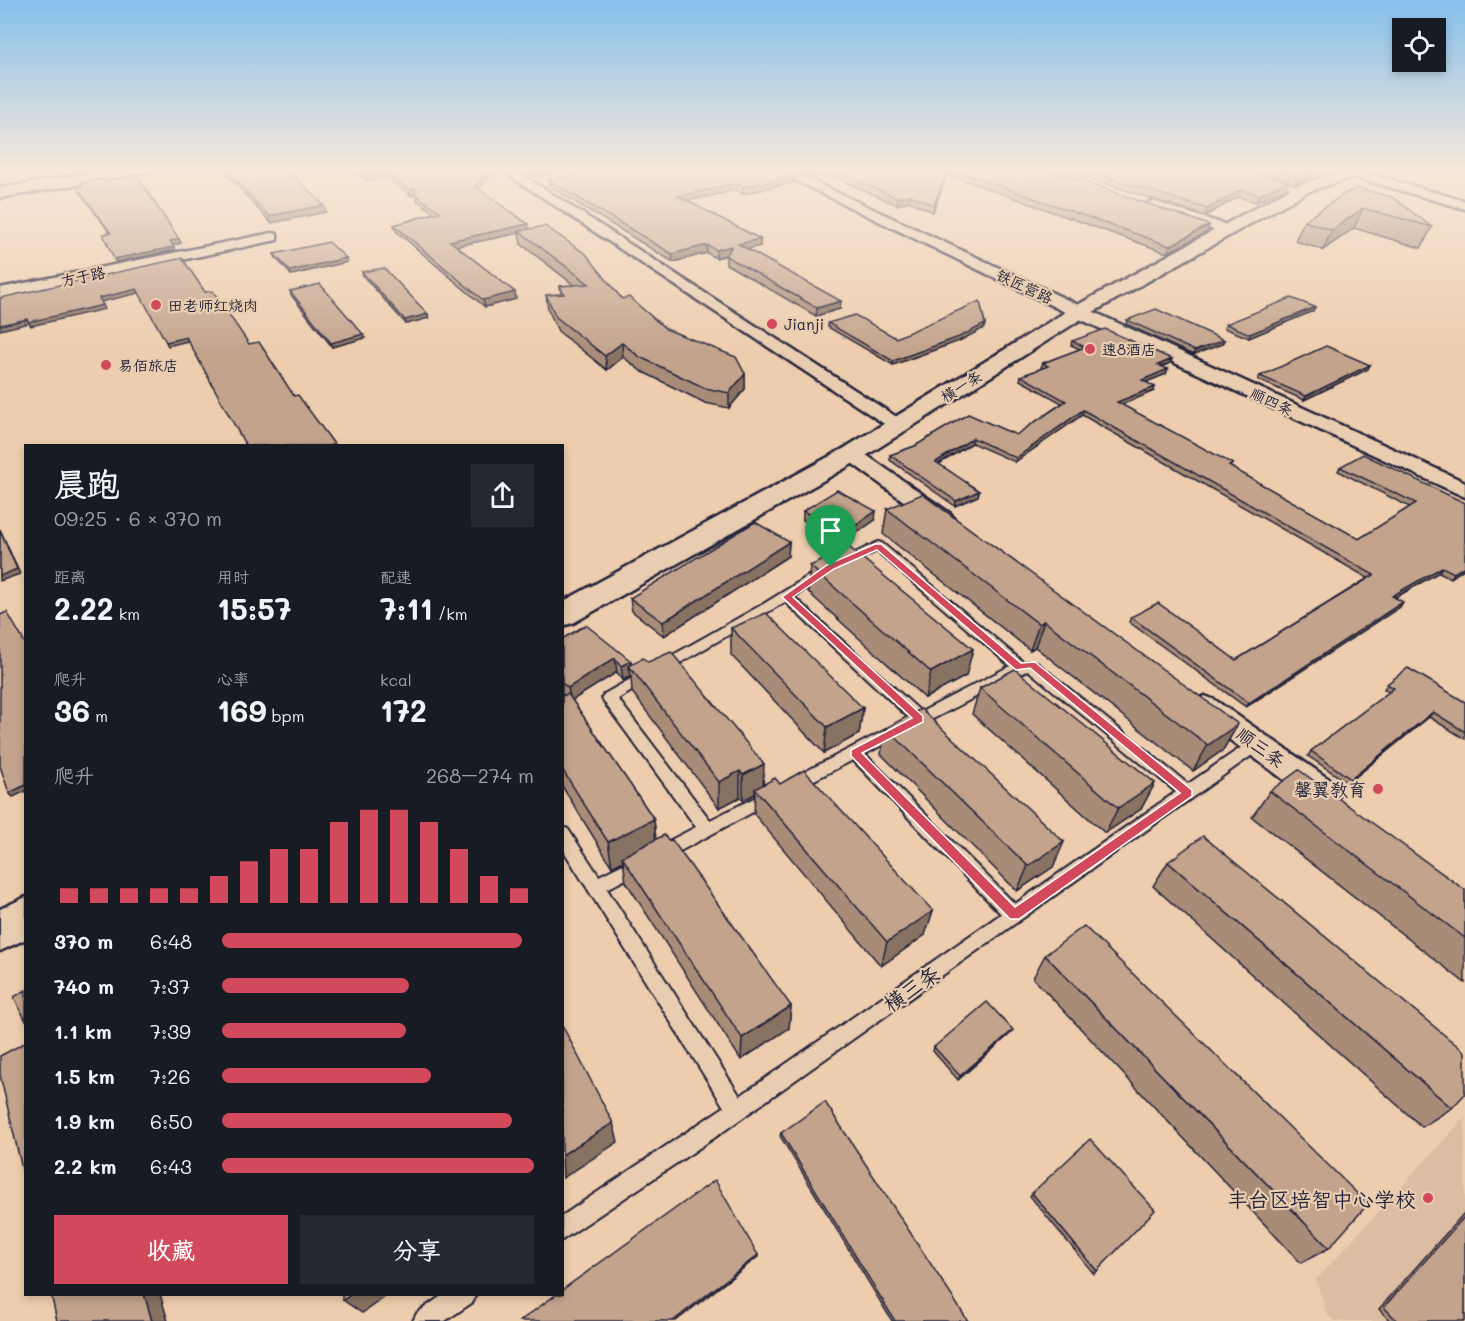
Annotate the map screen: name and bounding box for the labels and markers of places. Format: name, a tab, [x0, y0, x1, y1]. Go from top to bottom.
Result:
place label: 田老师红烧肉	[168, 295, 258, 315]
marker: 田老师红烧肉	[149, 298, 163, 312]
place label: Jianji	[784, 314, 824, 334]
marker: Jianji	[765, 317, 779, 331]
place label: 速8酒店	[1102, 339, 1156, 359]
marker: 速8酒店	[1083, 342, 1097, 356]
place label: 易佰旅店	[118, 355, 178, 375]
marker: 易佰旅店	[99, 358, 113, 372]
pin	[805, 505, 856, 567]
place label: 馨翼教育	[1294, 777, 1366, 801]
marker: 馨翼教育	[1371, 782, 1385, 796]
place label: 丰台区培智中心学校	[1227, 1185, 1416, 1212]
marker: 丰台区培智中心学校	[1421, 1191, 1435, 1205]

